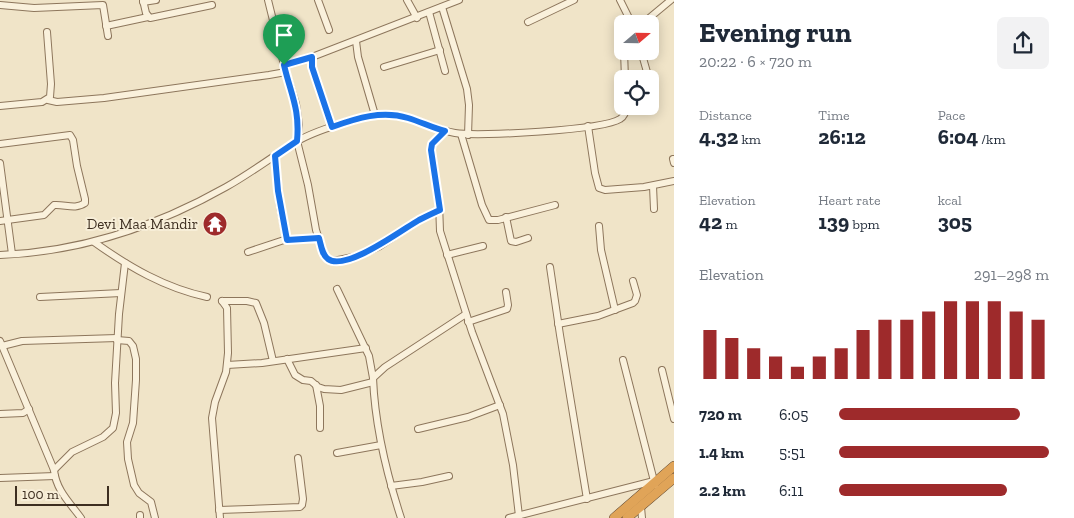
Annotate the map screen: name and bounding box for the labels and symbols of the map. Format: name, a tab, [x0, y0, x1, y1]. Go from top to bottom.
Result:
pin	[263, 14, 305, 65]
north arrow	[614, 15, 659, 60]
temple icon: Devi Maa Mandir	[202, 211, 228, 237]
place label: Devi Maa Mandir	[87, 215, 198, 233]
scale bar	[15, 483, 109, 506]

